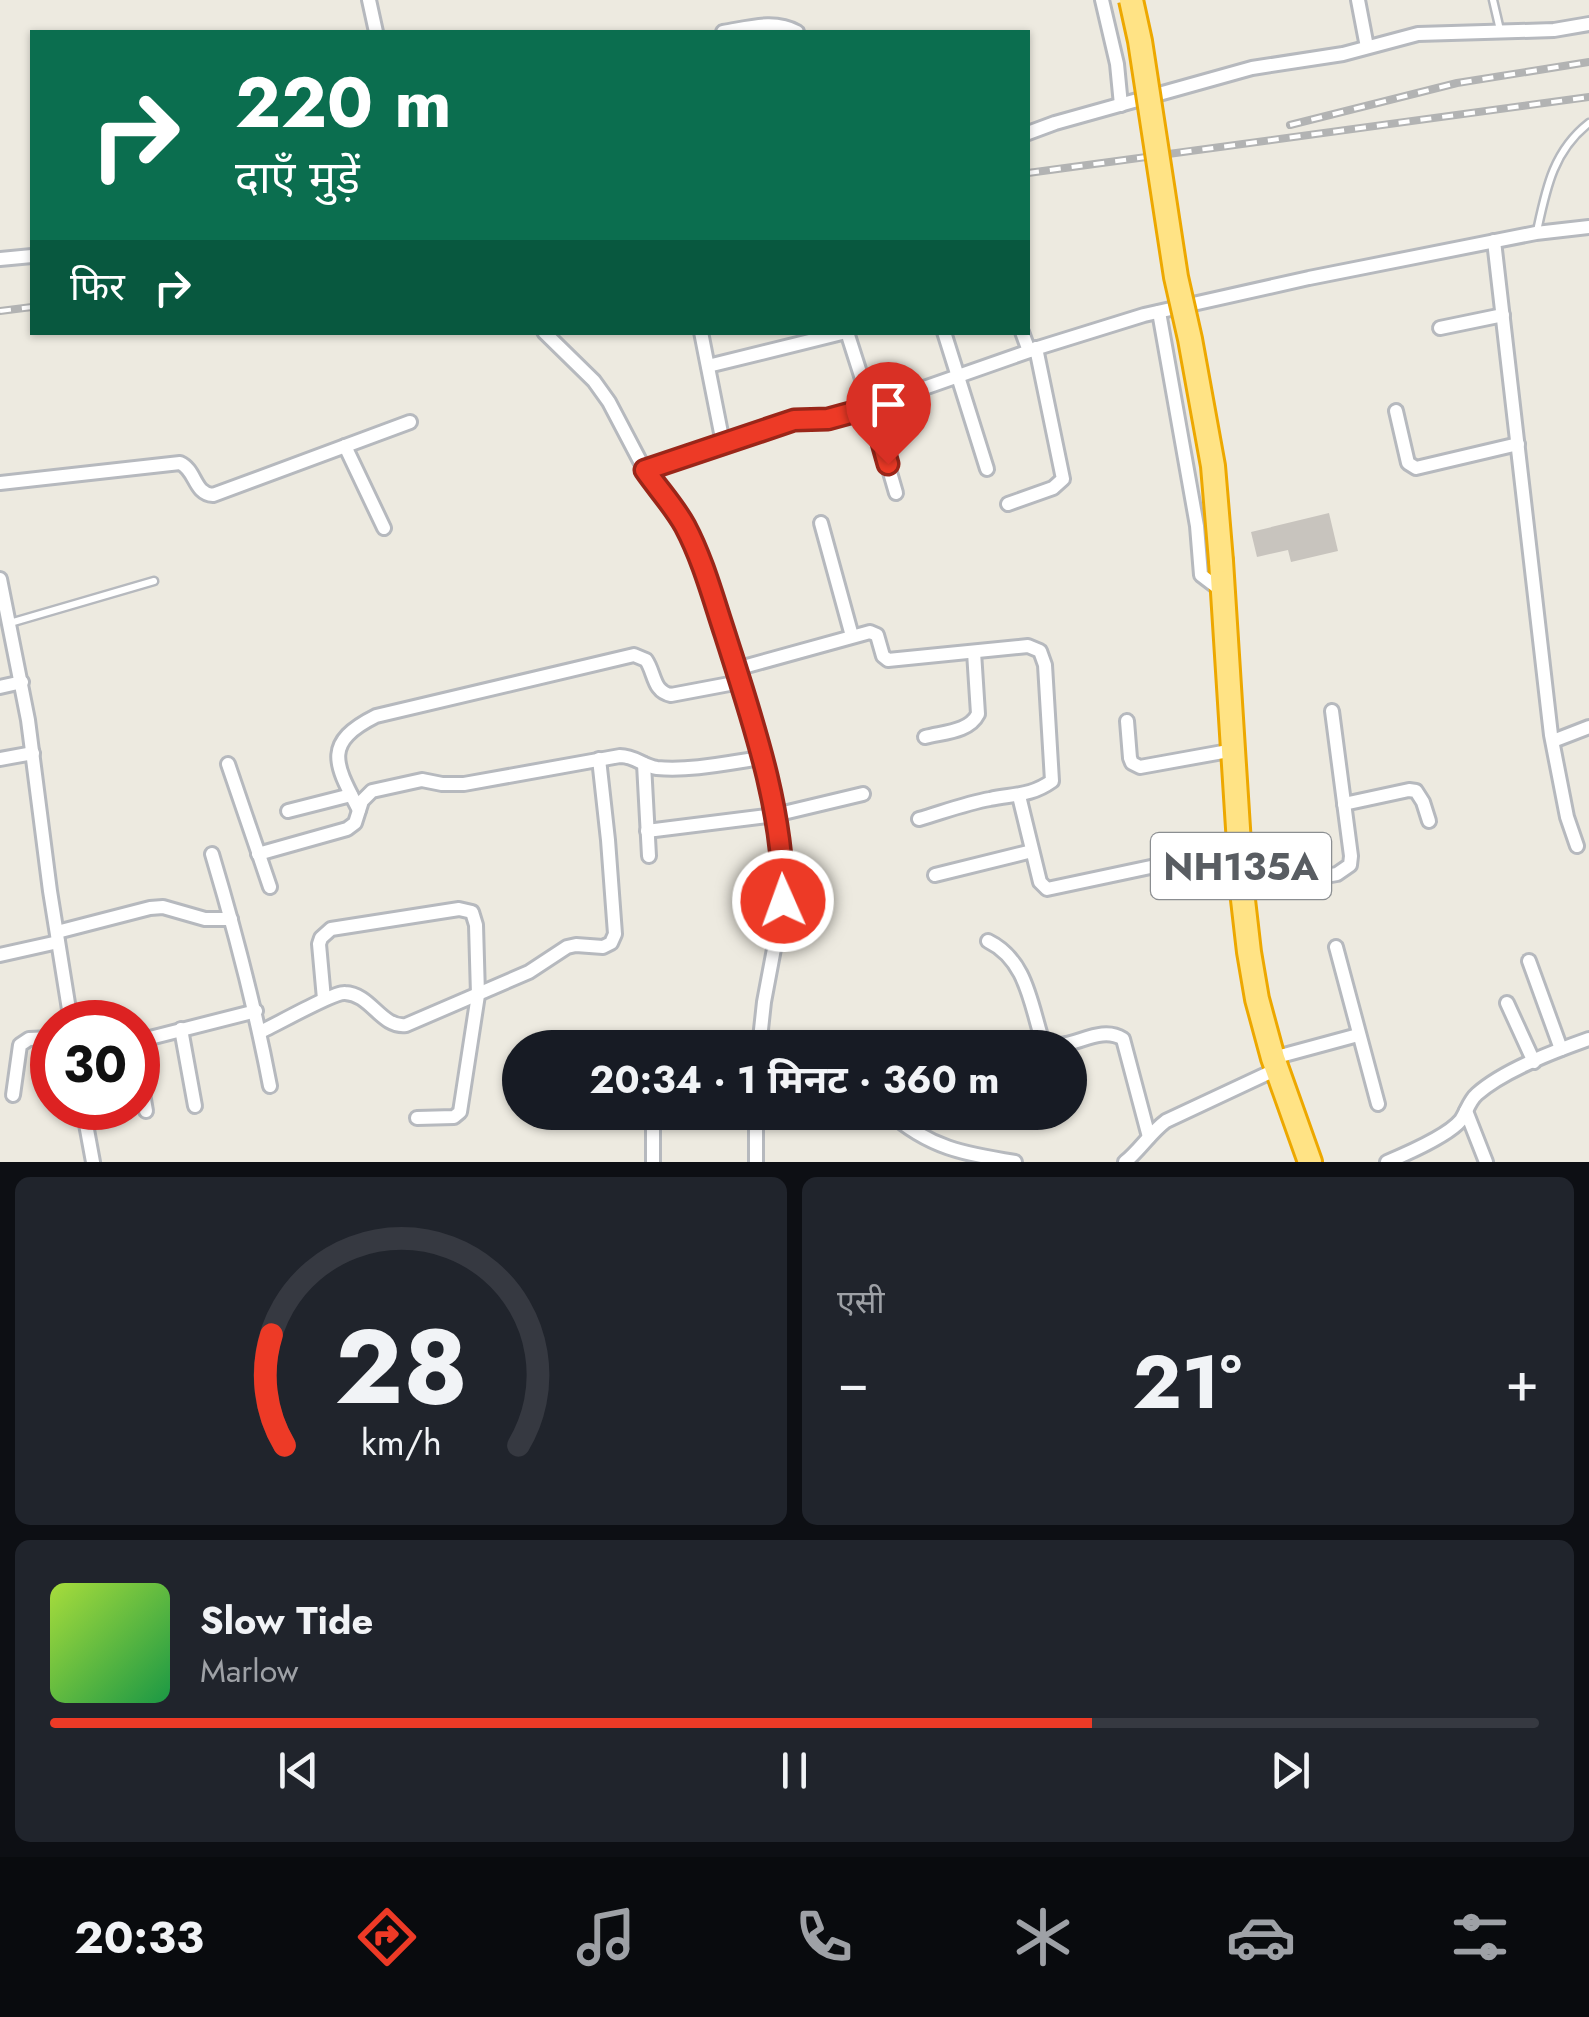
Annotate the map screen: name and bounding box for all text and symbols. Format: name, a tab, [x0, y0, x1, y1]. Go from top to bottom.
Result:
text: 220 m	[235, 52, 452, 153]
icon: right	[70, 70, 200, 200]
text: दाएँ मुड़ें	[235, 145, 360, 210]
text: फिर	[70, 259, 125, 314]
icon: right	[145, 260, 200, 315]
pin	[846, 362, 931, 465]
icon: arrive	[861, 377, 916, 432]
road number: NH135A	[1151, 833, 1331, 899]
position arrow	[731, 849, 835, 953]
speed limit sign: 30	[30, 1000, 160, 1130]
text: 20:34 · 1 मिनट · 360 m	[590, 1052, 999, 1107]
text: एसी	[837, 1279, 885, 1325]
text: 28	[334, 1292, 468, 1442]
text: 21°	[1132, 1328, 1242, 1436]
text: −	[837, 1342, 869, 1422]
text: +	[1505, 1342, 1539, 1422]
text: km/h	[361, 1417, 441, 1468]
text: Slow Tide	[200, 1593, 373, 1648]
text: Marlow	[200, 1648, 298, 1694]
icon: previous	[271, 1743, 326, 1798]
icon: pause	[767, 1743, 822, 1798]
icon: next	[1263, 1743, 1318, 1798]
icon: directions	[352, 1902, 422, 1972]
icon: music	[571, 1902, 641, 1972]
icon: phone	[789, 1902, 859, 1972]
icon: climate	[1008, 1902, 1078, 1972]
icon: car	[1226, 1902, 1296, 1972]
icon: filters	[1445, 1902, 1515, 1972]
text: 20:33	[74, 1905, 204, 1970]

